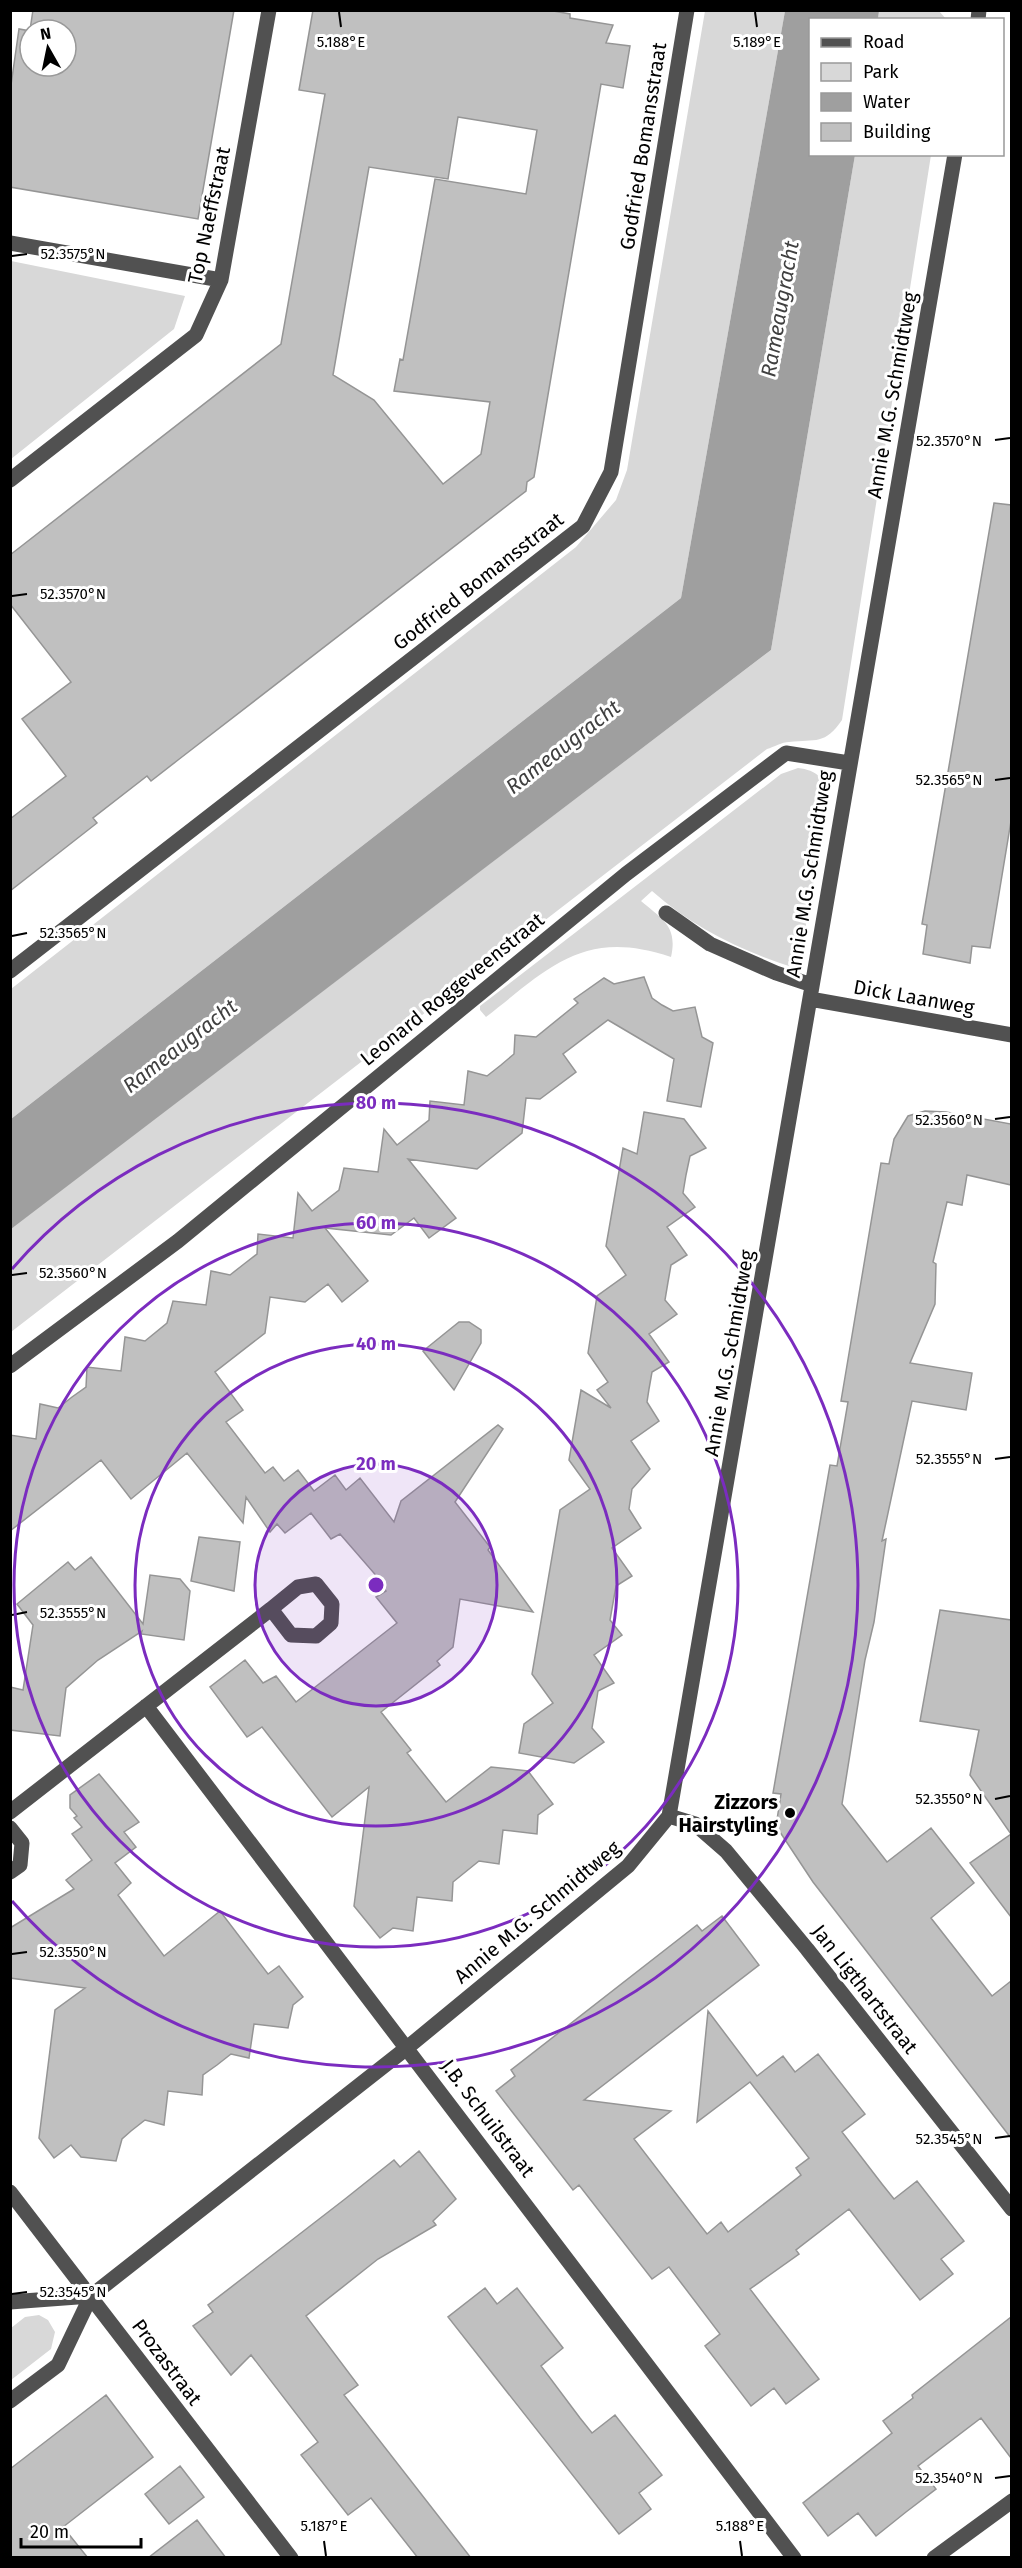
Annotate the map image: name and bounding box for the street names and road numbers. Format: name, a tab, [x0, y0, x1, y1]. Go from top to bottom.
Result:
street label: Godfried Bomansstraat	[615, 40, 671, 251]
street label: Top Naeffstraat	[183, 144, 235, 286]
street label: Annie M.G. Schmidtweg	[862, 289, 922, 500]
street label: Godfried Bomansstraat	[388, 507, 569, 655]
street label: Annie M.G. Schmidtweg	[781, 768, 837, 979]
street label: Leonard Roggeveenstraat	[355, 907, 549, 1071]
street label: Dick Laanweg	[852, 975, 977, 1020]
street label: Annie M.G. Schmidtweg	[699, 1247, 759, 1458]
street label: Annie M.G. Schmidtweg	[449, 1835, 625, 1988]
street label: Jan Ligthartstraat	[807, 1920, 923, 2059]
street label: J.B. Schuilstraat	[436, 2054, 540, 2182]
street label: Prozastraat	[127, 2314, 208, 2410]

